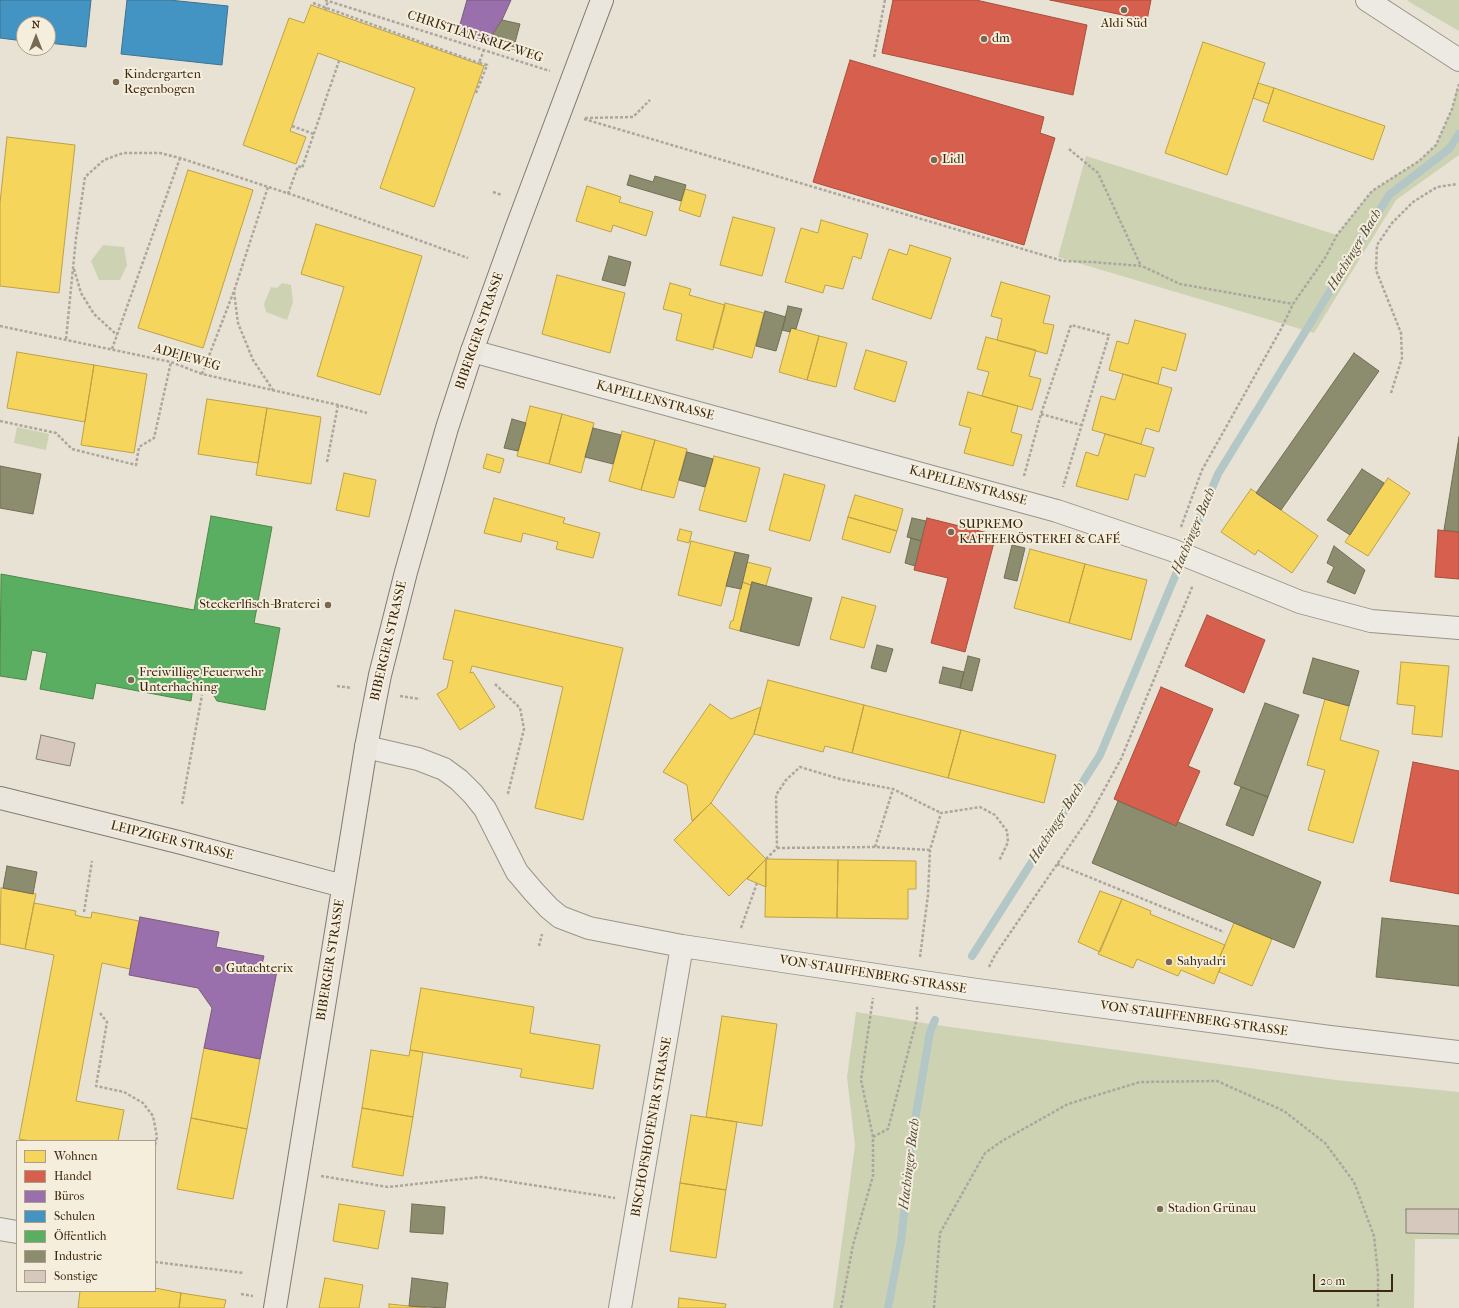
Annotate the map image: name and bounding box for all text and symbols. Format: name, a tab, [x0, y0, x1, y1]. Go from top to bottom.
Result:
marker: Aldi Süd	[1119, 5, 1129, 15]
street label: CHRISTIAN-KRIZ-WEG	[405, 8, 545, 66]
north arrow	[16, 16, 56, 56]
place label: Aldi Süd	[1101, 16, 1147, 32]
text: N	[32, 18, 40, 31]
place label: dm	[992, 31, 1010, 47]
marker: dm	[979, 34, 989, 44]
place label: Kindergarten Regenbogen	[124, 67, 201, 98]
marker: Kindergarten Regenbogen	[111, 77, 121, 87]
place label: Lidl	[942, 152, 964, 168]
marker: Lidl	[929, 155, 939, 165]
water label: Hachinger Bach	[1324, 206, 1386, 294]
street label: BIBERGER STRASSE	[453, 270, 507, 392]
street label: ADEJEWEG	[152, 341, 222, 375]
street label: KAPELLENSTRASSE	[594, 378, 716, 424]
street label: KAPELLENSTRASSE	[907, 463, 1029, 509]
water label: Hachinger Bach	[1168, 485, 1220, 577]
place label: SUPREMO KAFFEERÖSTEREI & CAFÉ	[959, 517, 1120, 548]
marker: SUPREMO KAFFEERÖSTEREI & CAFÉ	[946, 527, 956, 537]
street label: BIBERGER STRASSE	[368, 579, 410, 703]
place label: Steckerlfisch-Braterei	[199, 597, 320, 613]
marker: Steckerlfisch-Braterei	[323, 600, 333, 610]
place label: Freiwillige Feuerwehr Unterhaching	[139, 665, 263, 696]
marker: Freiwillige Feuerwehr Unterhaching	[126, 675, 136, 685]
water label: Hachinger Bach	[1026, 780, 1088, 866]
street label: LEIPZIGER STRASSE	[109, 818, 235, 864]
street label: BIBERGER STRASSE	[314, 898, 348, 1022]
street label: VON-STAUFFENBERG-STRASSE	[778, 952, 968, 998]
place label: Sahyadri	[1177, 954, 1226, 970]
marker: Sahyadri	[1164, 957, 1174, 967]
place label: Gutachterix	[226, 961, 293, 977]
marker: Gutachterix	[213, 964, 223, 974]
street label: VON-STAUFFENBERG-STRASSE	[1099, 998, 1289, 1040]
street label: BISCHOFSHOFENER STRASSE	[628, 1036, 676, 1218]
water label: Hachinger Bach	[896, 1117, 924, 1211]
legend	[16, 1140, 156, 1292]
text: Wohnen	[54, 1149, 98, 1163]
text: Handel	[54, 1169, 92, 1183]
text: Büros	[54, 1189, 84, 1203]
place label: Stadion Grünau	[1168, 1201, 1256, 1217]
marker: Stadion Grünau	[1155, 1204, 1165, 1214]
text: Schulen	[54, 1209, 95, 1223]
text: Öffentlich	[54, 1229, 106, 1243]
text: Industrie	[54, 1249, 102, 1263]
scale bar	[1315, 1266, 1395, 1292]
text: Sonstige	[54, 1269, 98, 1283]
text: 20 m	[1320, 1274, 1345, 1288]

